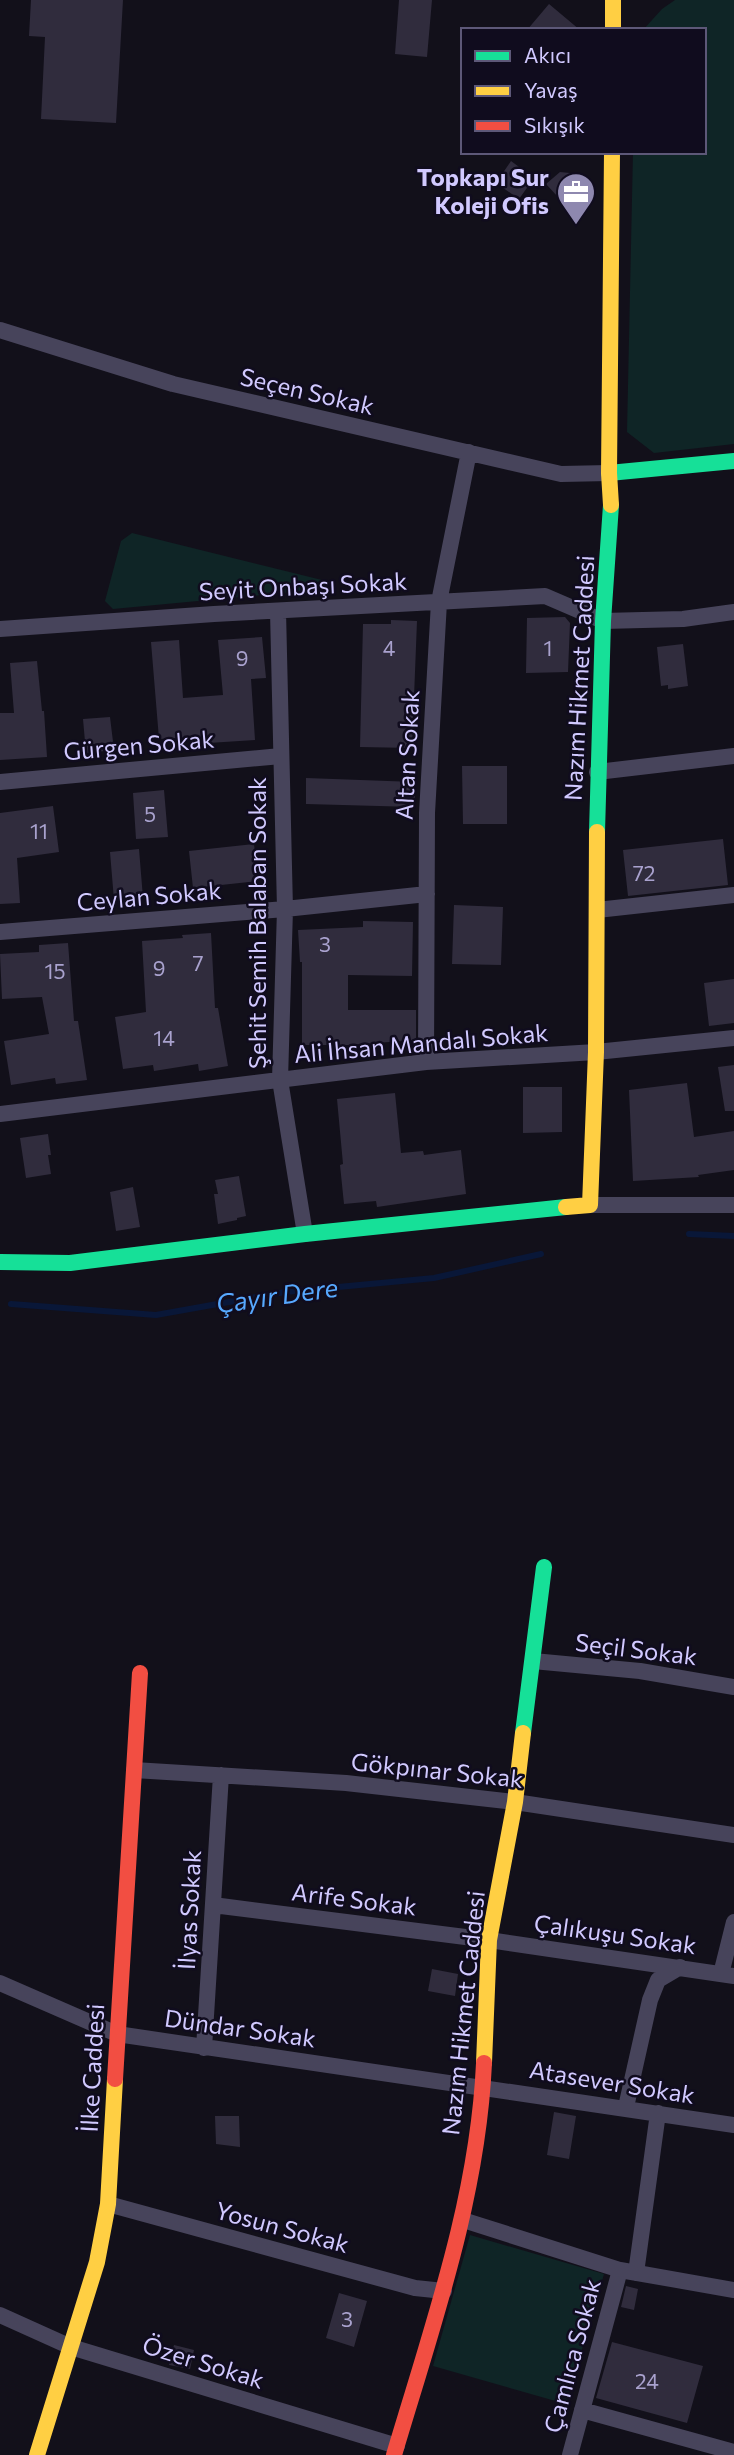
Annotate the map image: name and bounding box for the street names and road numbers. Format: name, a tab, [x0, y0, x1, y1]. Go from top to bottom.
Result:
street label: Seçen Sokak	[238, 361, 377, 420]
street label: Nazım Hikmet Caddesi	[558, 554, 599, 801]
street label: Seyit Onbaşı Sokak	[198, 566, 408, 605]
street label: Altan Sokak	[389, 689, 424, 821]
street label: Gürgen Sokak	[62, 723, 216, 766]
street label: Şehit Semih Balaban Sokak	[242, 777, 271, 1069]
street label: Ceylan Sokak	[75, 875, 222, 916]
street label: Ali İhsan Mandalı Sokak	[293, 1017, 549, 1068]
street label: Seçil Sokak	[574, 1627, 699, 1670]
street label: Gökpınar Sokak	[350, 1746, 525, 1793]
street label: İlyas Sokak	[171, 1849, 206, 1971]
street label: Arife Sokak	[290, 1876, 418, 1921]
street label: Nazım Hikmet Caddesi	[435, 1889, 490, 2137]
street label: Çalıkuşu Sokak	[532, 1908, 698, 1959]
street label: İlke Caddesi	[74, 2003, 109, 2133]
street label: Dündar Sokak	[163, 2003, 318, 2052]
street label: Atasever Sokak	[528, 2054, 697, 2109]
street label: Yosun Sokak	[212, 2195, 352, 2258]
street label: Çamlıca Sokak	[537, 2275, 606, 2436]
street label: Özer Sokak	[139, 2329, 268, 2394]

